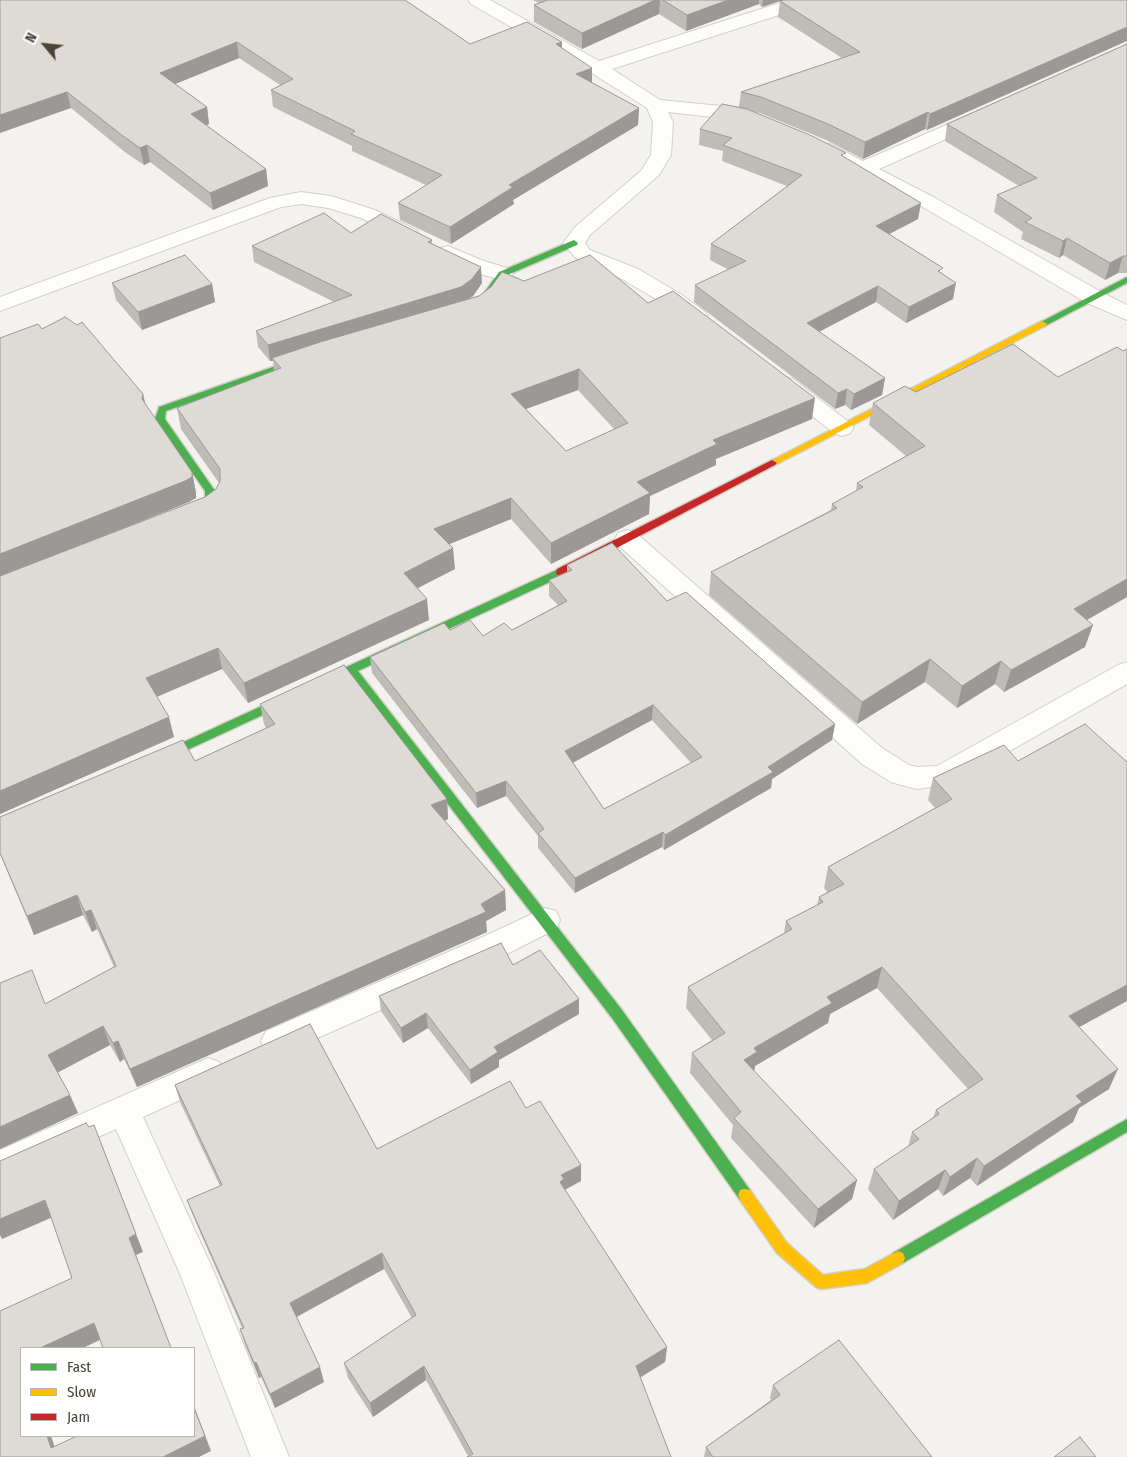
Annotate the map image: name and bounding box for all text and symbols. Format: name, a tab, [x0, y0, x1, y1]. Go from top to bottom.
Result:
north arrow	[20, 20, 70, 70]
text: N	[22, 30, 41, 45]
legend	[20, 1347, 195, 1437]
text: Fast	[67, 1358, 91, 1376]
text: Slow	[67, 1383, 96, 1401]
text: Jam	[67, 1408, 90, 1426]

